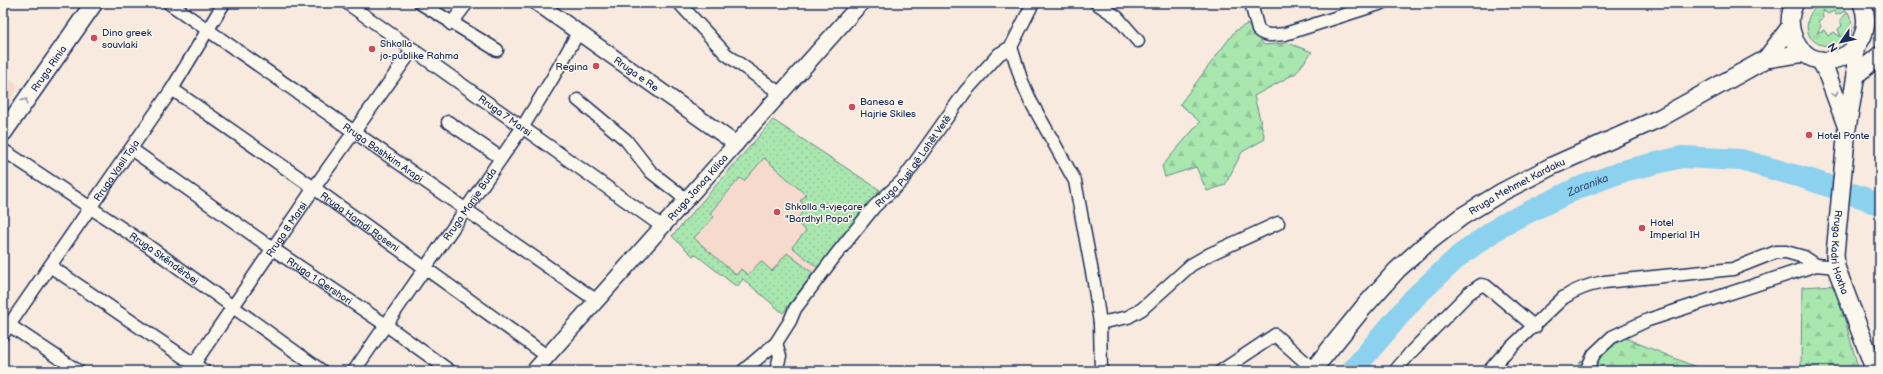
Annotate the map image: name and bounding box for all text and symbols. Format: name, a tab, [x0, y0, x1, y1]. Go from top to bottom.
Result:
north arrow	[1821, 22, 1861, 62]
place label: Dino greek souvlaki	[102, 27, 152, 51]
marker: Dino greek souvlaki	[89, 33, 99, 43]
place label: Shkolla jo-publike Rahma	[379, 38, 459, 62]
text: N	[1825, 40, 1841, 54]
street label: Rruga Rinia	[29, 43, 70, 94]
marker: Shkolla jo-publike Rahma	[367, 44, 377, 54]
street label: Rruga e Re	[611, 54, 661, 94]
place label: Regina	[556, 61, 588, 73]
marker: Regina	[591, 61, 601, 71]
one-way arrow	[1830, 90, 1838, 97]
street label: Rruga 7 Marsi	[476, 93, 534, 139]
place label: Banesa e Hajrie Skiles	[860, 96, 916, 120]
one-way arrow	[21, 99, 28, 106]
marker: Banesa e Hajrie Skiles	[847, 102, 857, 112]
street label: Rruga Pusi që Lahët Vetë	[873, 113, 954, 210]
street label: Rruga Bashkim Arapi	[340, 121, 425, 185]
marker: Hotel Ponte	[1804, 130, 1814, 140]
place label: Hotel Ponte	[1817, 130, 1869, 142]
street label: Rruga Vasil Taja	[91, 137, 142, 204]
street label: Rruga Janaq Kilica	[665, 152, 731, 223]
street label: Rruga Mehmet Kardaku	[1467, 156, 1567, 218]
street label: Rruga Marije Buda	[441, 166, 500, 243]
water label: Zaranika	[1564, 171, 1610, 200]
street label: Rruga Hamdi Roseni	[318, 190, 401, 255]
street label: Rruga 8 Marsi	[264, 200, 310, 259]
place label: Shkolla 9-vjeçare "Bardhyl Popa"	[785, 201, 863, 225]
marker: Shkolla 9-vjeçare "Bardhyl Popa"	[772, 207, 782, 217]
street label: Rruga Kadri Hoxha	[1828, 209, 1851, 296]
place label: Hotel Imperial IH	[1650, 217, 1700, 241]
marker: Hotel Imperial IH	[1637, 223, 1647, 233]
street label: Rruga Skëndërbej	[127, 230, 201, 287]
street label: Rruga 1 Qershori	[284, 255, 354, 308]

